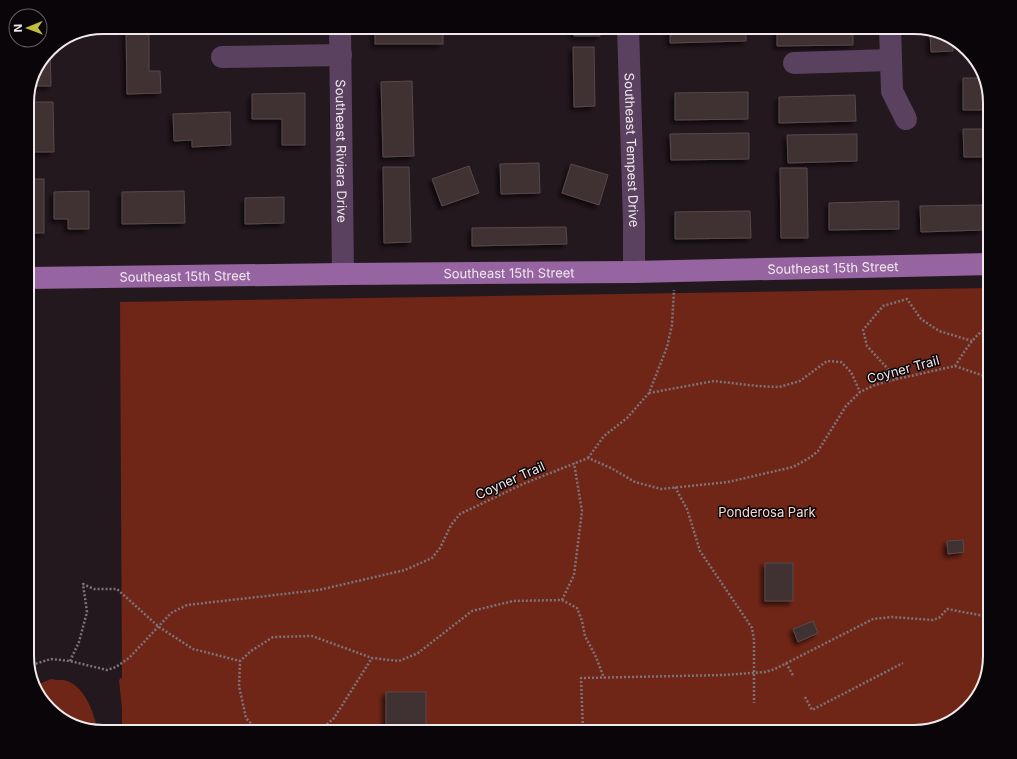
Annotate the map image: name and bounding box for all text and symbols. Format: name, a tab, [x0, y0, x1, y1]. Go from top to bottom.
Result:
north arrow	[8, 8, 48, 48]
text: N	[11, 24, 25, 32]
street label: Southeast Tempest Drive	[621, 72, 642, 227]
street label: Southeast Riviera Drive	[333, 79, 350, 223]
street label: Southeast 15th Street	[767, 258, 899, 277]
street label: Southeast 15th Street	[443, 264, 575, 281]
street label: Southeast 15th Street	[119, 267, 251, 285]
street label: Coyner Trail	[865, 352, 941, 386]
street label: Coyner Trail	[473, 458, 547, 502]
park label: Ponderosa Park	[718, 504, 816, 520]

